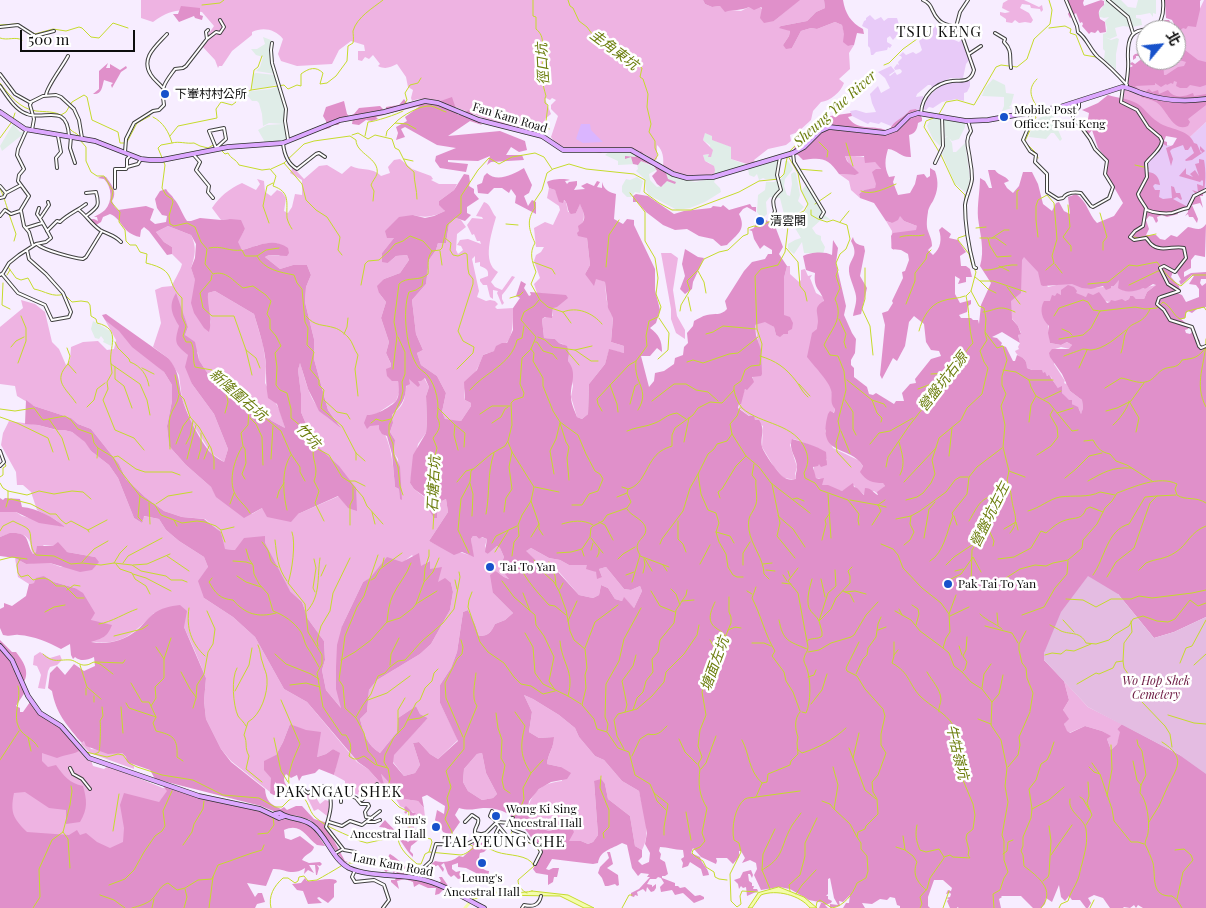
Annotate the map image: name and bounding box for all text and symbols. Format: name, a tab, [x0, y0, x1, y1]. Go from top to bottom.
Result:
scale bar	[22, 20, 138, 52]
north arrow	[1136, 20, 1186, 70]
district label: TSIU KENG	[895, 23, 983, 41]
water label: 圭角東坑	[587, 26, 641, 74]
text: 北	[1162, 28, 1185, 49]
text: 500 m	[28, 29, 69, 49]
water label: 徑口坑	[534, 43, 552, 85]
water label: Sheung Yue River	[790, 67, 880, 151]
place label: 下輋村村公所	[175, 87, 247, 101]
marker: 下輋村村公所	[159, 88, 171, 100]
street label: Fan Kam Road	[471, 100, 549, 136]
place label: Mobile Post Office: Tsui Keng	[1014, 103, 1106, 131]
marker: Mobile Post Office: Tsui Keng	[998, 111, 1010, 123]
place label: 清雲閣	[770, 214, 806, 228]
marker: 清雲閣	[754, 215, 766, 227]
water label: 營盤坑右源	[915, 349, 971, 415]
water label: 新隆圍右坑	[206, 366, 270, 424]
water label: 竹坑	[292, 420, 324, 452]
water label: 石塘右坑	[424, 456, 444, 512]
water label: 營盤坑左左	[967, 480, 1013, 550]
place label: Tai To Yan	[500, 560, 556, 574]
marker: Tai To Yan	[484, 561, 496, 573]
place label: Pak Tai To Yan	[958, 577, 1036, 591]
marker: Pak Tai To Yan	[942, 578, 954, 590]
water label: 塘面左坑	[698, 635, 732, 693]
park label: Wo Hop Shek Cemetery	[1122, 674, 1190, 702]
water label: 牛牯嶺坑	[943, 723, 971, 781]
district label: PAK NGAU SHEK	[274, 783, 404, 801]
place label: Wong Ki Sing Ancestral Hall	[506, 802, 582, 830]
marker: Wong Ki Sing Ancestral Hall	[490, 810, 502, 822]
place label: Sum's Ancestral Hall	[350, 813, 426, 841]
marker: Sum's Ancestral Hall	[430, 821, 442, 833]
district label: TAI YEUNG CHE	[441, 833, 567, 851]
street label: Lam Kam Road	[352, 850, 434, 880]
marker: Leung's Ancestral Hall	[476, 857, 488, 869]
place label: Leung's Ancestral Hall	[444, 871, 520, 899]

